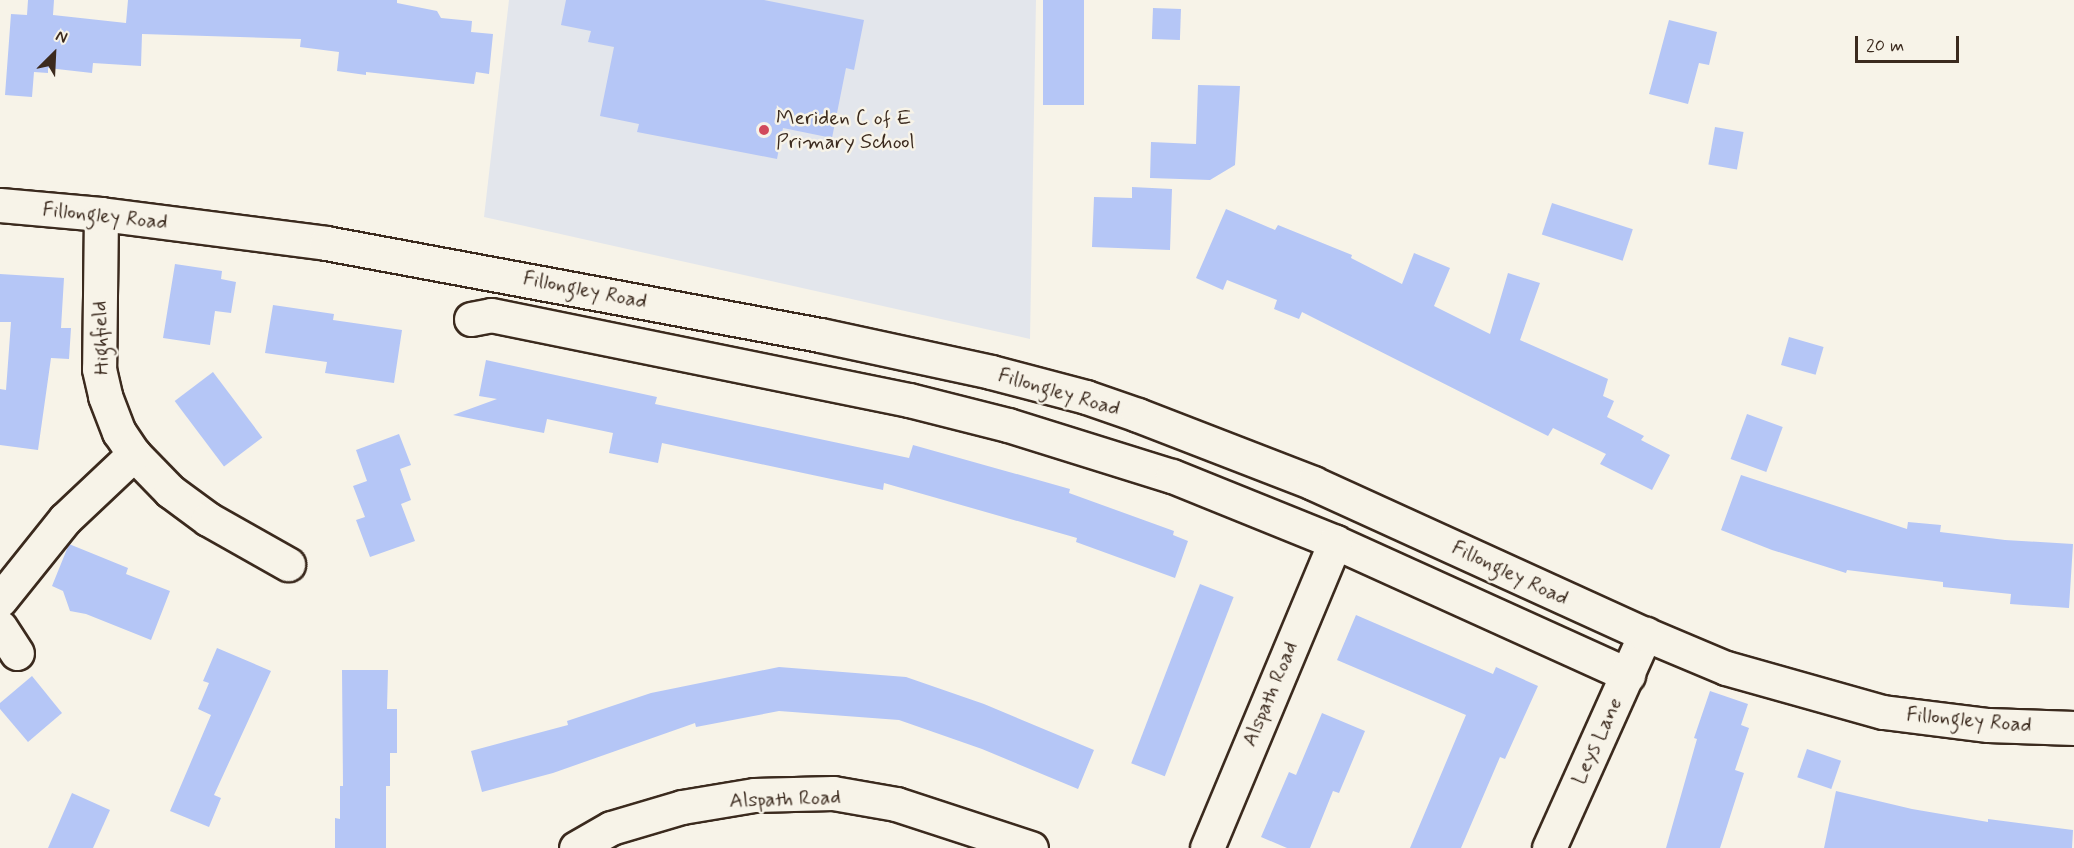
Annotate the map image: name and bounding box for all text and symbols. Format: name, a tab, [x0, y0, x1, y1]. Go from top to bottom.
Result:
north arrow	[24, 24, 84, 84]
scale bar	[1858, 24, 1962, 62]
text: N	[52, 25, 71, 49]
text: 20 m	[1866, 34, 1904, 58]
place label: Meriden C of E Primary School	[776, 105, 915, 155]
marker: Meriden C of E Primary School	[757, 123, 771, 137]
street label: Fillongley Road	[41, 197, 169, 235]
street label: Fillongley Road	[521, 266, 649, 314]
street label: Highfield	[87, 300, 115, 376]
street label: Fillongley Road	[995, 363, 1123, 421]
street label: Fillongley Road	[1448, 535, 1572, 611]
street label: Alspath Road	[1237, 638, 1303, 750]
street label: Leys Lane	[1566, 694, 1628, 788]
street label: Fillongley Road	[1905, 702, 2033, 738]
street label: Alspath Road	[729, 784, 841, 814]

